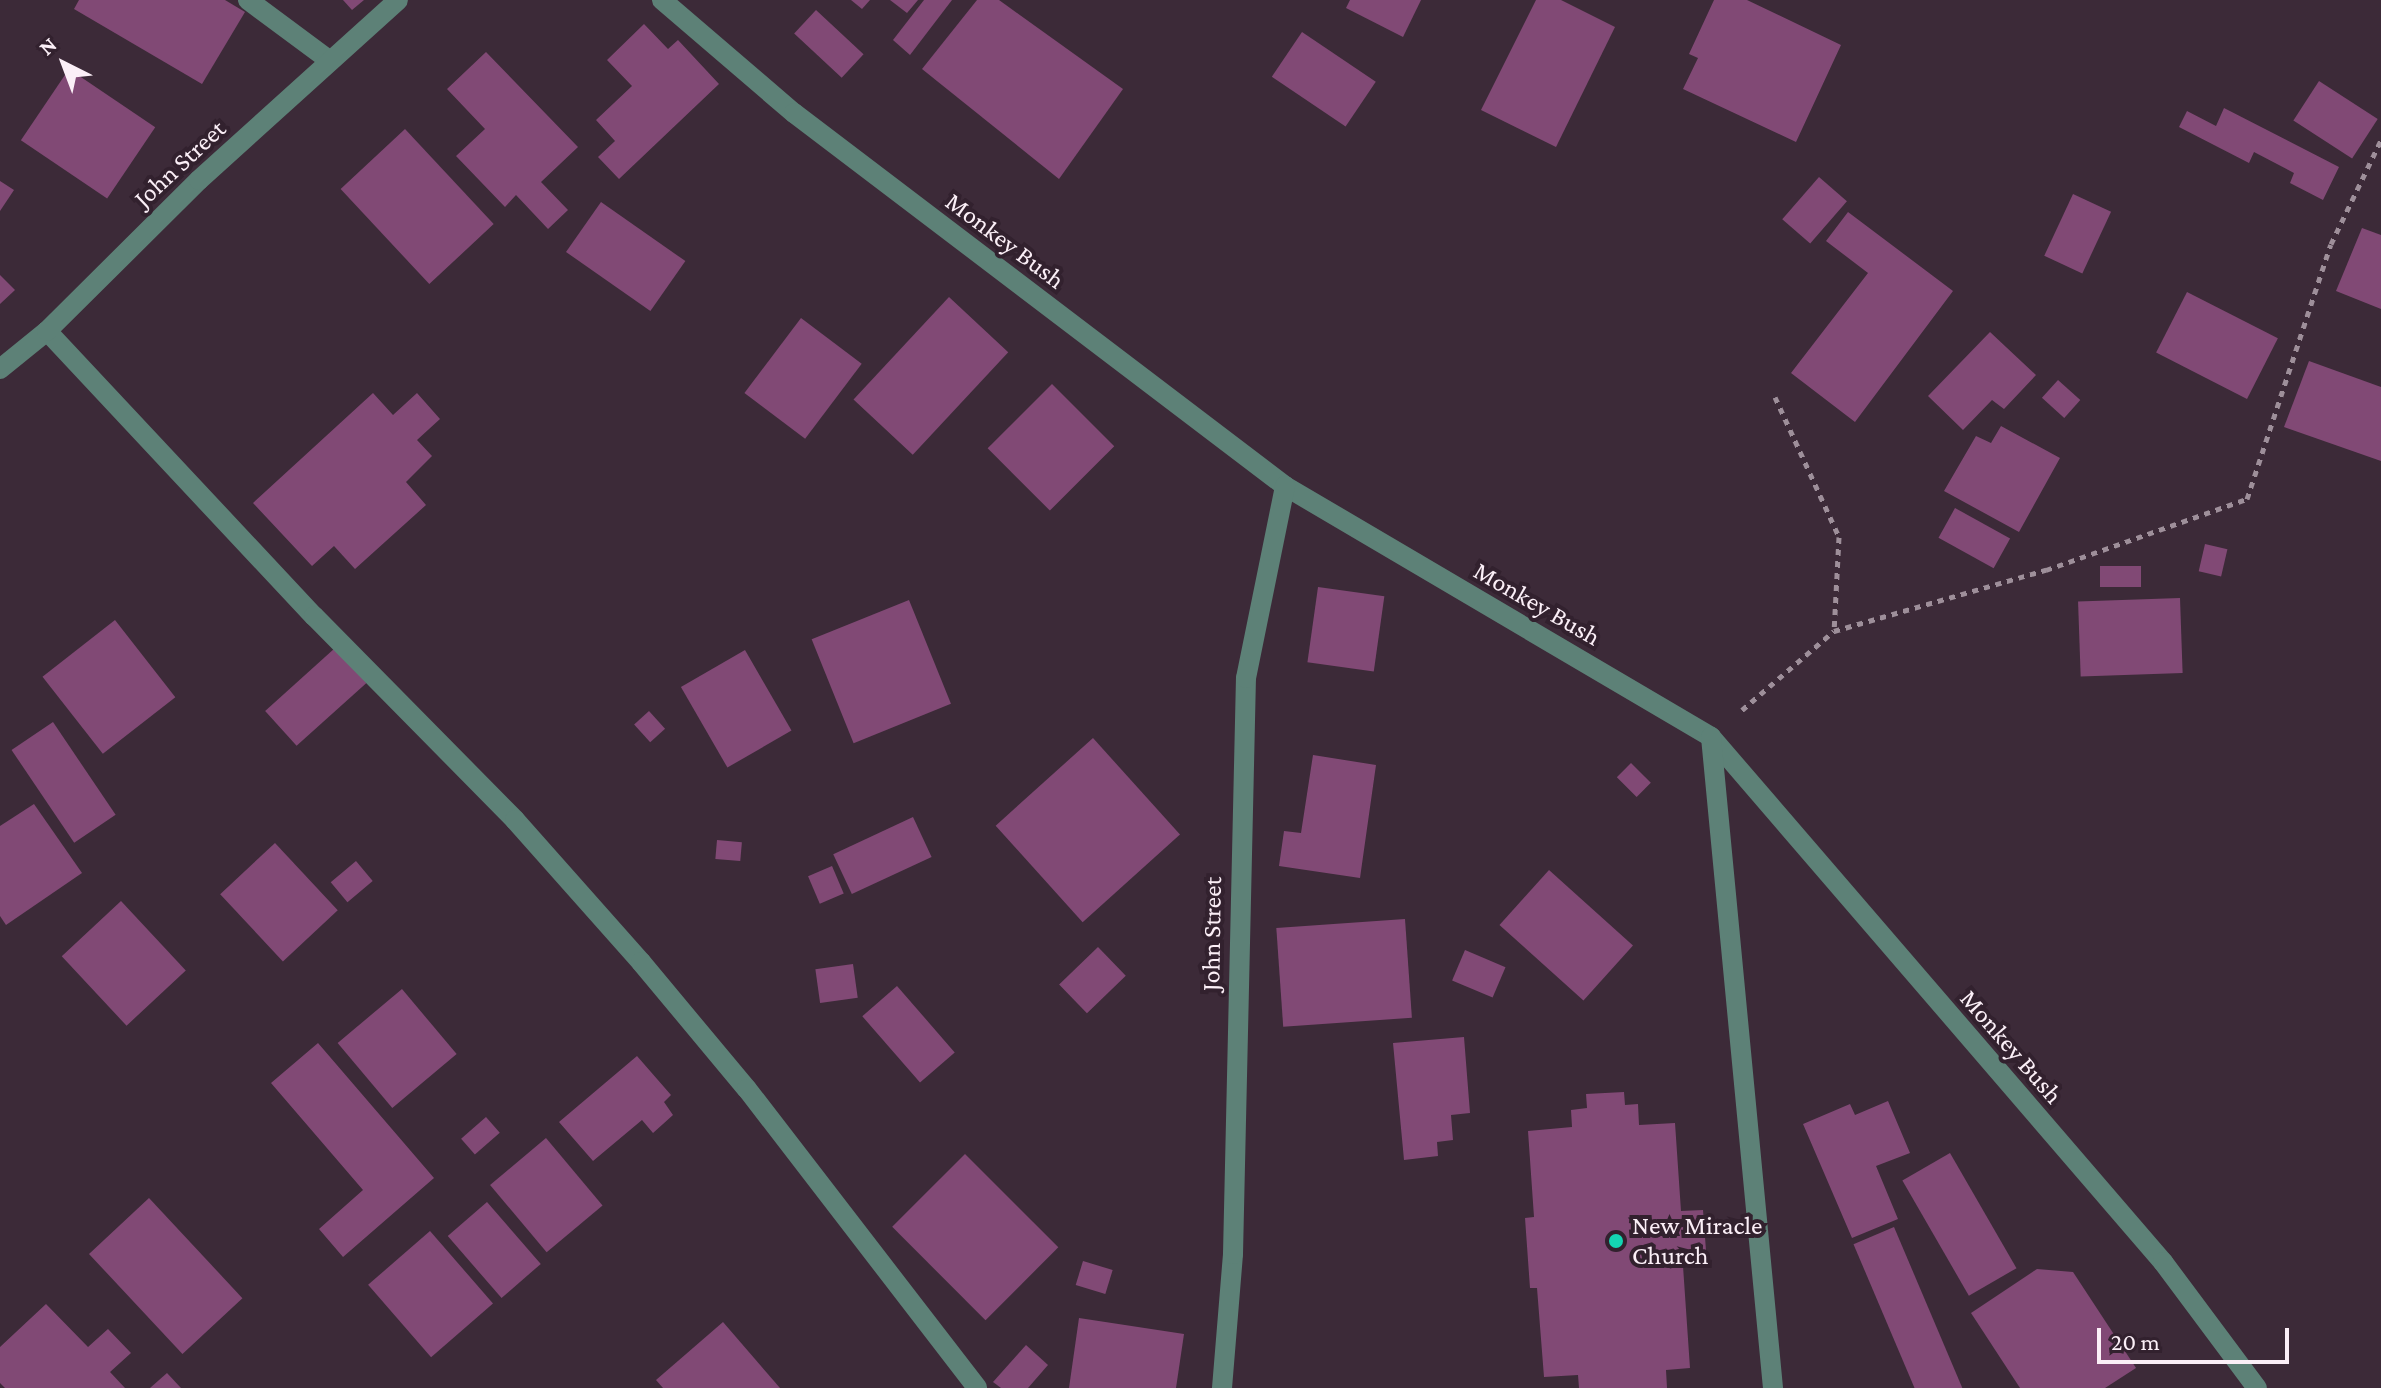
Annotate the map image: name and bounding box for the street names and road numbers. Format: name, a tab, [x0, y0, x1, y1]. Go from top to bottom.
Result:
street label: John Street	[128, 114, 232, 214]
street label: Monkey Bush	[939, 186, 1071, 296]
street label: Monkey Bush	[1468, 555, 1606, 653]
street label: John Street	[1195, 877, 1229, 991]
street label: Monkey Bush	[1953, 984, 2069, 1110]

